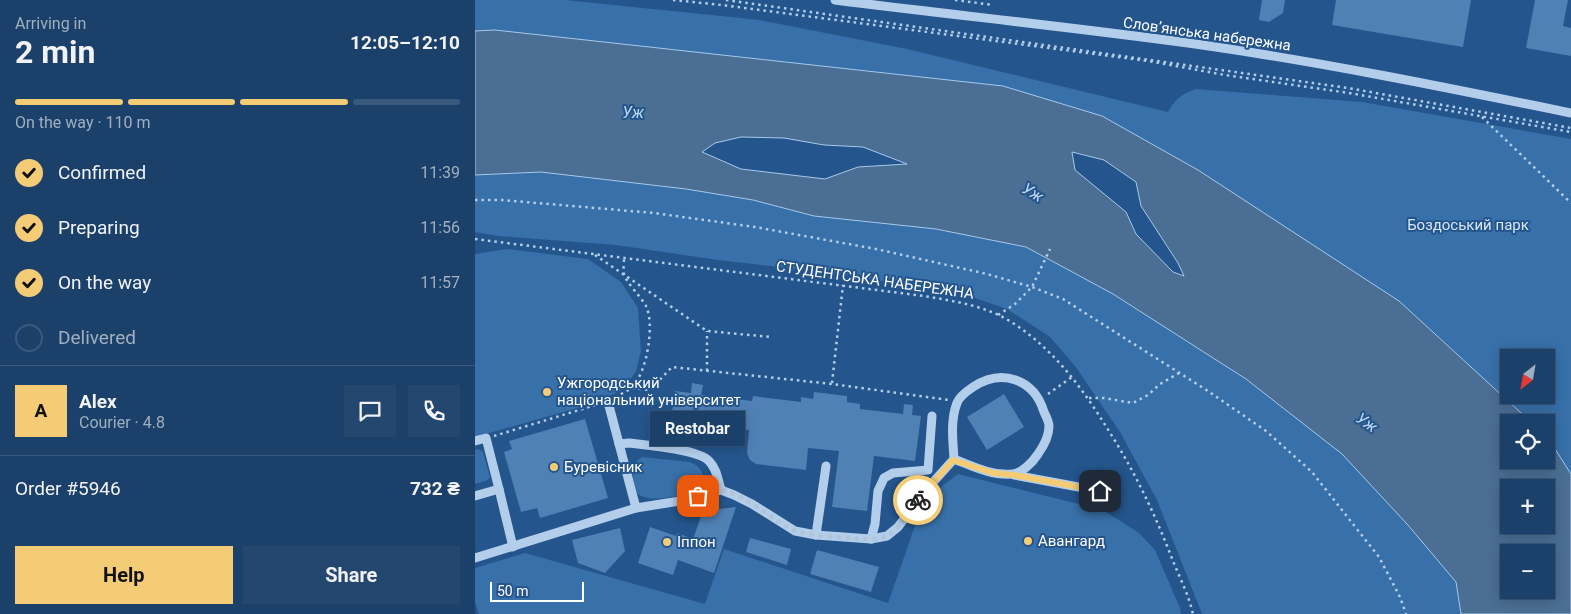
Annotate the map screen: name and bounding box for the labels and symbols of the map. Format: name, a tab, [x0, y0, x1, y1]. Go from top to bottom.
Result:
street label: Словʼянська набережна	[1122, 13, 1292, 55]
water label: Уж	[622, 103, 645, 122]
water label: Уж	[1019, 179, 1048, 207]
park label: Боздоський парк	[1407, 216, 1529, 234]
street label: СТУДЕНТСЬКА НАБЕРЕЖНА	[775, 257, 975, 303]
north arrow	[1500, 349, 1555, 404]
place label: Ужгородський національний університет	[557, 374, 741, 409]
marker: Ужгородський національний університет	[541, 386, 553, 398]
water label: Уж	[1352, 408, 1382, 437]
callout: Restobar	[651, 411, 745, 446]
place label: Буревісник	[564, 458, 642, 476]
marker: Буревісник	[548, 461, 560, 473]
pin	[1079, 470, 1121, 512]
pin	[677, 475, 719, 517]
courier	[893, 475, 943, 525]
place label: Авангард	[1038, 532, 1105, 550]
place label: Іппон	[677, 533, 716, 551]
marker: Авангард	[1022, 535, 1034, 547]
marker: Іппон	[661, 536, 673, 548]
scale bar	[490, 579, 584, 602]

